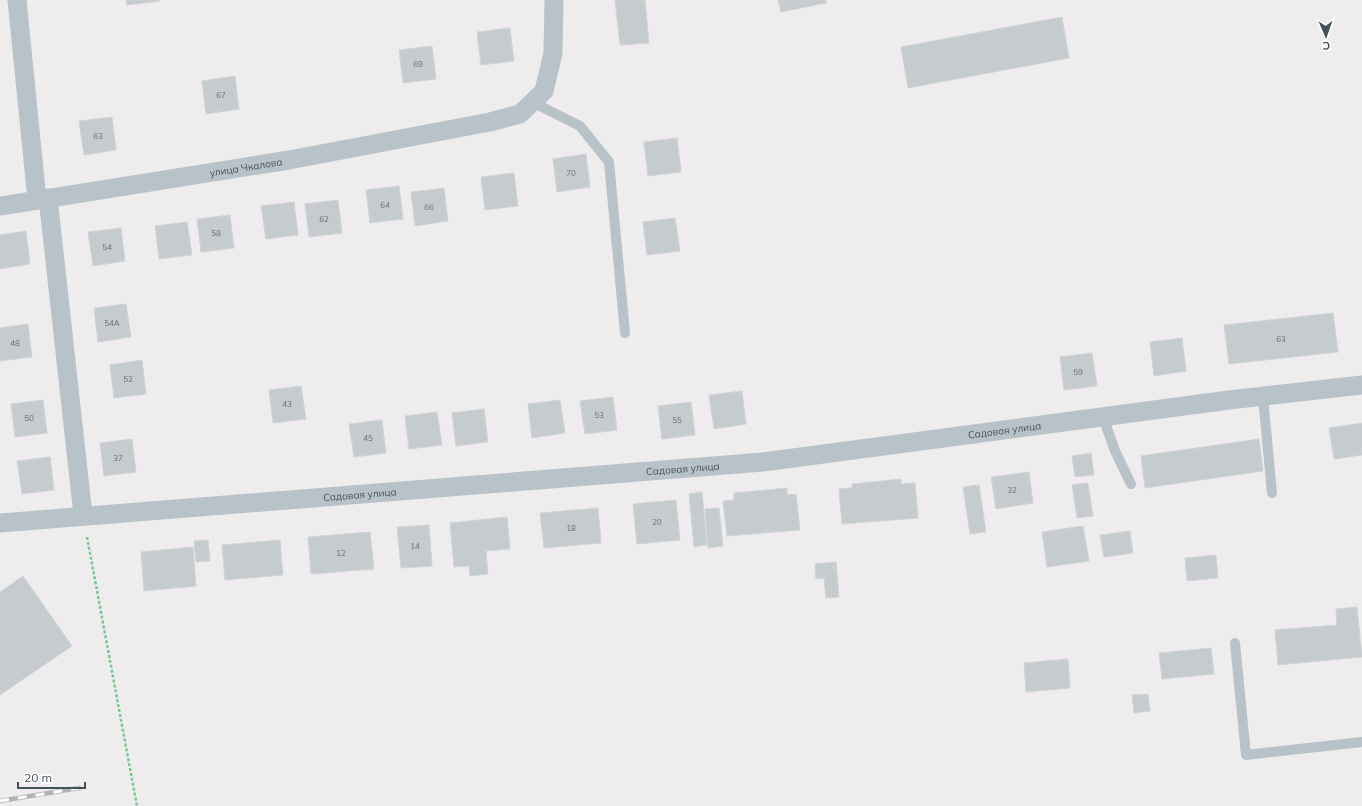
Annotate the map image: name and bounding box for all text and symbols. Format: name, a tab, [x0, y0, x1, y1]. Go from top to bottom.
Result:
north arrow	[1306, 16, 1346, 56]
text: С	[1322, 39, 1330, 53]
house number: 69	[413, 59, 423, 69]
house number: 67	[216, 90, 226, 100]
house number: 63	[93, 131, 103, 141]
street label: улица Чкалова	[209, 155, 283, 179]
house number: 70	[566, 168, 576, 178]
house number: 64	[380, 200, 390, 210]
house number: 66	[424, 202, 434, 212]
house number: 62	[319, 214, 329, 224]
house number: 58	[211, 228, 221, 238]
house number: 54	[102, 242, 112, 252]
house number: 54А	[104, 318, 120, 328]
house number: 63	[1276, 334, 1286, 344]
house number: 48	[10, 338, 20, 348]
house number: 59	[1073, 367, 1083, 377]
house number: 52	[123, 374, 133, 384]
house number: 43	[282, 399, 292, 409]
house number: 53	[594, 410, 604, 420]
house number: 50	[24, 413, 34, 423]
house number: 55	[672, 415, 682, 425]
street label: Садовая улица	[967, 419, 1042, 441]
house number: 45	[363, 433, 373, 443]
house number: 37	[113, 453, 123, 463]
street label: Садовая улица	[646, 459, 720, 478]
street label: Садовая улица	[323, 485, 397, 504]
house number: 32	[1007, 485, 1017, 495]
house number: 20	[652, 517, 662, 527]
house number: 18	[566, 523, 576, 533]
house number: 14	[410, 541, 420, 551]
house number: 12	[336, 548, 346, 558]
scale bar	[18, 764, 85, 790]
text: 20 m	[24, 770, 52, 785]

